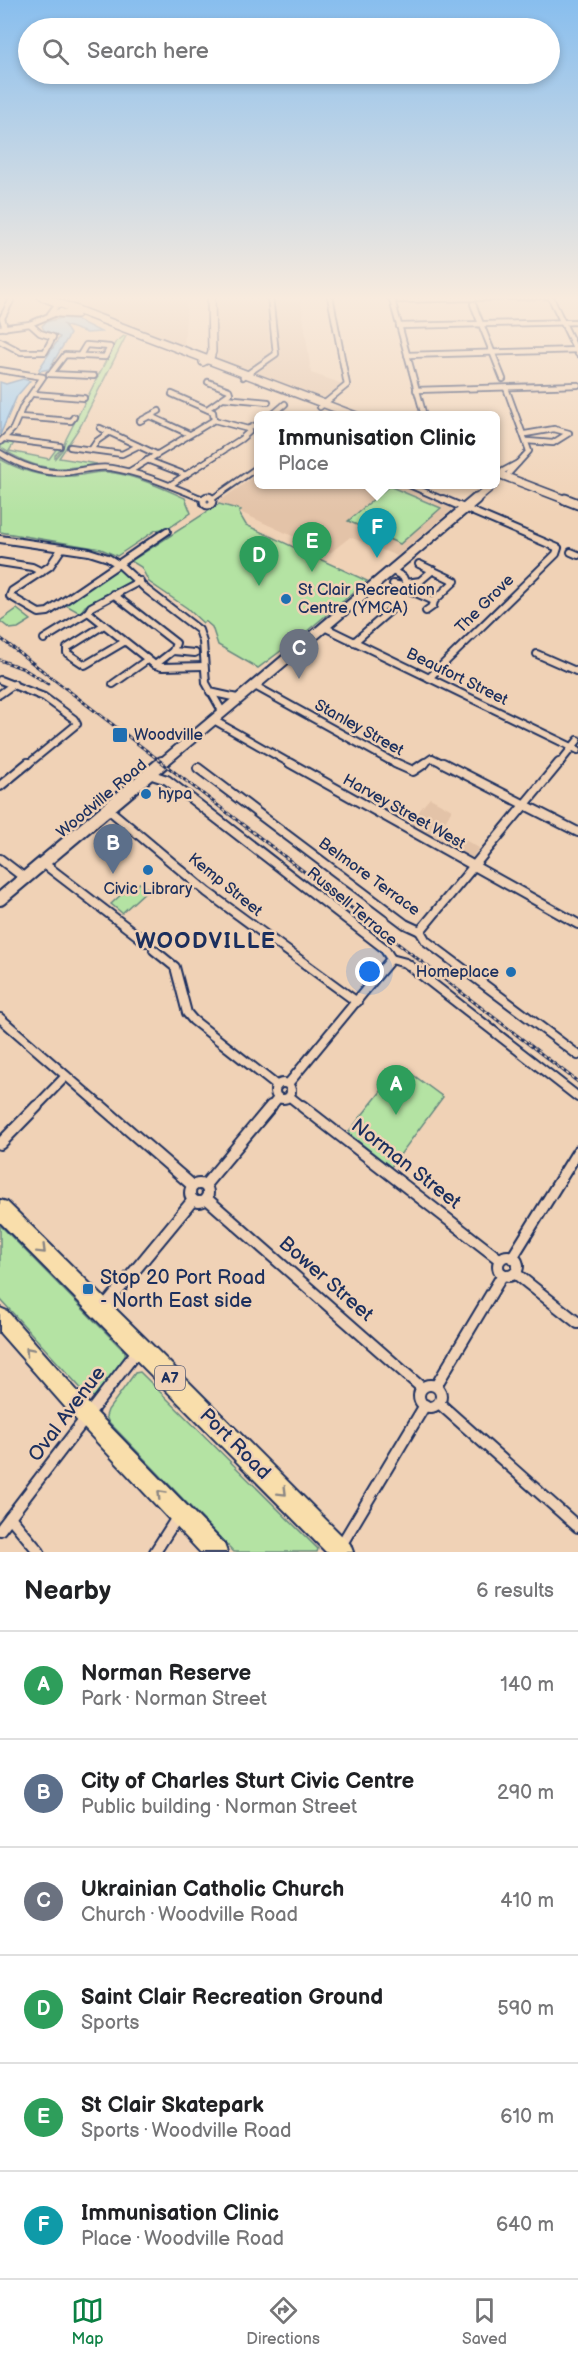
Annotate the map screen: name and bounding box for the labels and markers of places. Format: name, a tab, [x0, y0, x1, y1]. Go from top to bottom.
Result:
pin: F	[358, 508, 397, 558]
pin: E	[292, 522, 332, 572]
pin: D	[240, 536, 278, 586]
place label: St Clair Recreation Centre (YMCA)	[298, 581, 435, 618]
marker: St Clair Recreation Centre (YMCA)	[279, 592, 293, 606]
pin: C	[280, 630, 318, 679]
marker: Woodville	[111, 726, 129, 744]
place label: Woodville	[134, 726, 203, 745]
place label: hypa	[158, 785, 192, 804]
marker: hypa	[139, 787, 153, 801]
pin: B	[94, 824, 132, 874]
marker: Civic Library	[141, 863, 155, 877]
place label: Civic Library	[103, 880, 193, 899]
place label: Homeplace	[416, 963, 500, 982]
marker: Homeplace	[504, 965, 518, 979]
pin: A	[376, 1066, 416, 1115]
place label: Stop 20 Port Road - North East side	[100, 1266, 265, 1313]
marker: Stop 20 Port Road - North East side	[81, 1282, 95, 1296]

